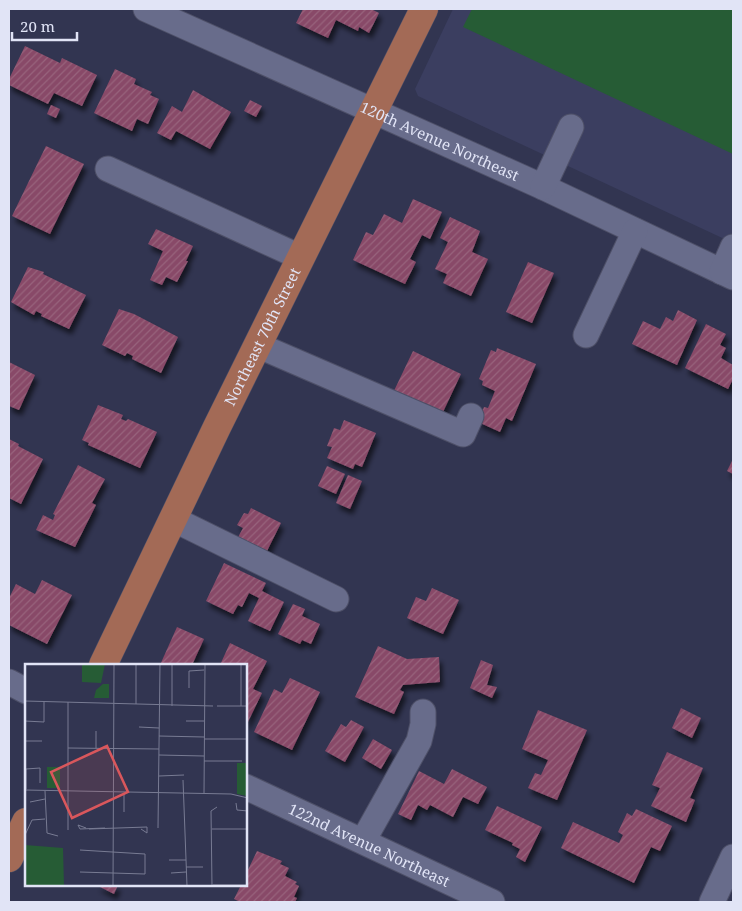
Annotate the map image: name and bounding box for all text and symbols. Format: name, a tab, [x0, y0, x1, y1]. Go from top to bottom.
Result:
scale bar	[12, 10, 78, 42]
text: 20 m	[20, 16, 55, 36]
street label: 120th Avenue Northeast	[357, 96, 522, 185]
street label: Northeast 70th Street	[219, 264, 305, 409]
inset map	[25, 664, 248, 886]
street label: 122nd Avenue Northeast	[285, 798, 453, 891]

